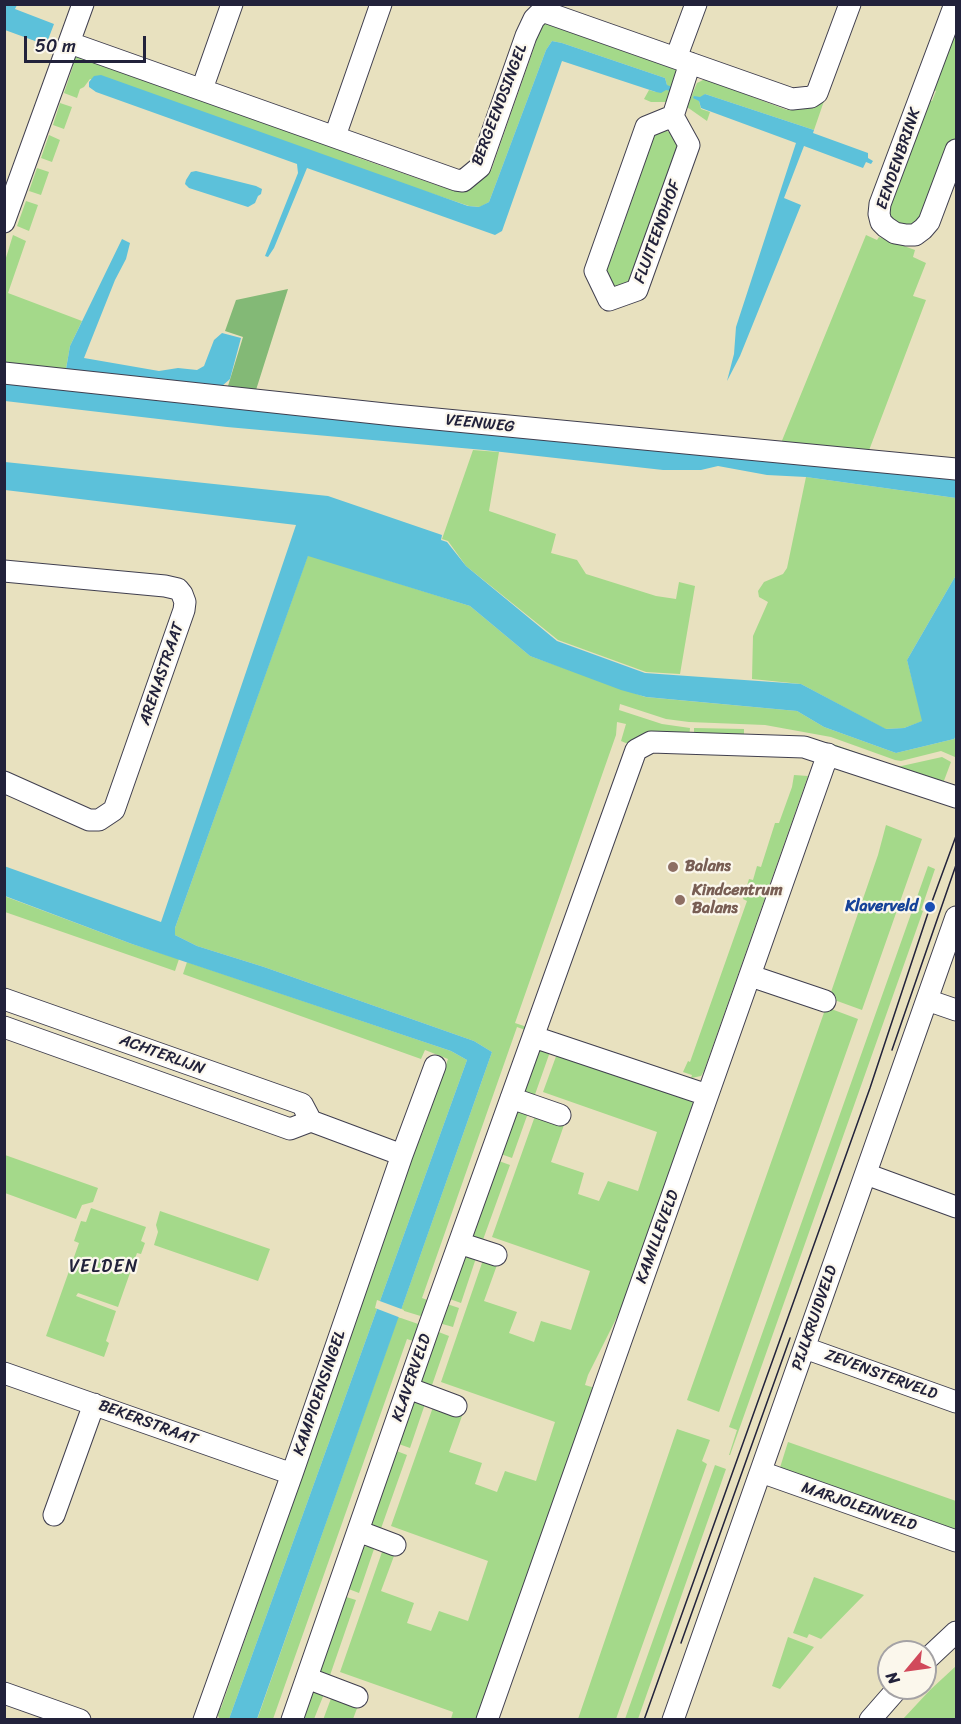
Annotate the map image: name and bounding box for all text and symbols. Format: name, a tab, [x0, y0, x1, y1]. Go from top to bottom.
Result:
scale bar	[27, 24, 148, 62]
text: 50 m	[35, 30, 76, 62]
street label: BERGEENDSINGEL	[468, 42, 532, 168]
street label: EENDENBRINK	[873, 106, 925, 212]
street label: FLUITEENDHOF	[630, 178, 686, 286]
street label: VEENWEG	[445, 411, 515, 437]
street label: ARENASTRAAT	[136, 620, 188, 728]
place label: Balans	[685, 857, 731, 877]
marker: Balans	[666, 860, 680, 874]
place label: Kindcentrum Balans	[692, 881, 782, 919]
marker: Kindcentrum Balans	[673, 893, 687, 907]
place label: Klaverveld	[845, 897, 918, 917]
marker: Klaverveld	[923, 900, 937, 914]
street label: ACHTERLIJN	[117, 1031, 207, 1079]
street label: KAMILLEVELD	[632, 1188, 684, 1286]
district label: VELDEN	[69, 1256, 139, 1278]
street label: PIJLKRUIDVELD	[788, 1263, 842, 1373]
street label: KAMPIOENSINGEL	[290, 1328, 350, 1458]
street label: KLAVERVELD	[388, 1332, 436, 1424]
street label: ZEVENSTERVELD	[822, 1346, 940, 1404]
street label: BEKERSTRAAT	[96, 1396, 200, 1450]
street label: MARJOLEINVELD	[799, 1478, 919, 1536]
north arrow	[877, 1640, 937, 1700]
text: N	[877, 1666, 908, 1690]

